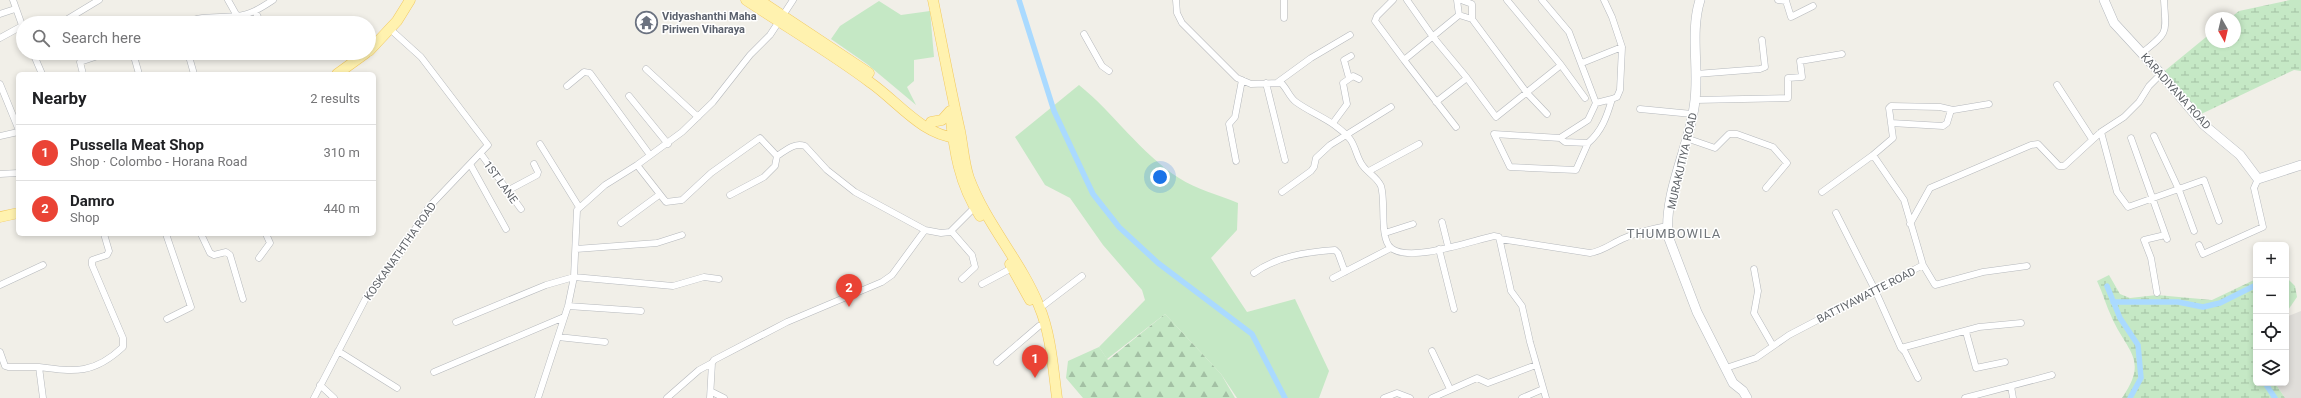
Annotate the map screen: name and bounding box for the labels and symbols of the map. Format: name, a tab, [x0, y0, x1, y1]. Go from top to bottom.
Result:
temple icon: Vidyashanthi Maha Piriwen Viharaya	[634, 9, 660, 35]
place label: Vidyashanthi Maha Piriwen Viharaya	[662, 10, 757, 36]
north arrow	[2205, 12, 2241, 48]
street label: KARADIYANA ROAD	[2138, 51, 2213, 132]
street label: MURAKUTIYA ROAD	[1665, 112, 1700, 211]
street label: 1ST LANE	[481, 159, 520, 206]
your location	[1150, 167, 1170, 187]
street label: KOSKANATHTHA ROAD	[362, 200, 439, 303]
district label: THUMBOWILA	[1627, 226, 1721, 241]
street label: BATTIYAWATTE ROAD	[1815, 265, 1918, 326]
pin: 2	[836, 274, 862, 307]
pin: 1	[1022, 345, 1048, 378]

